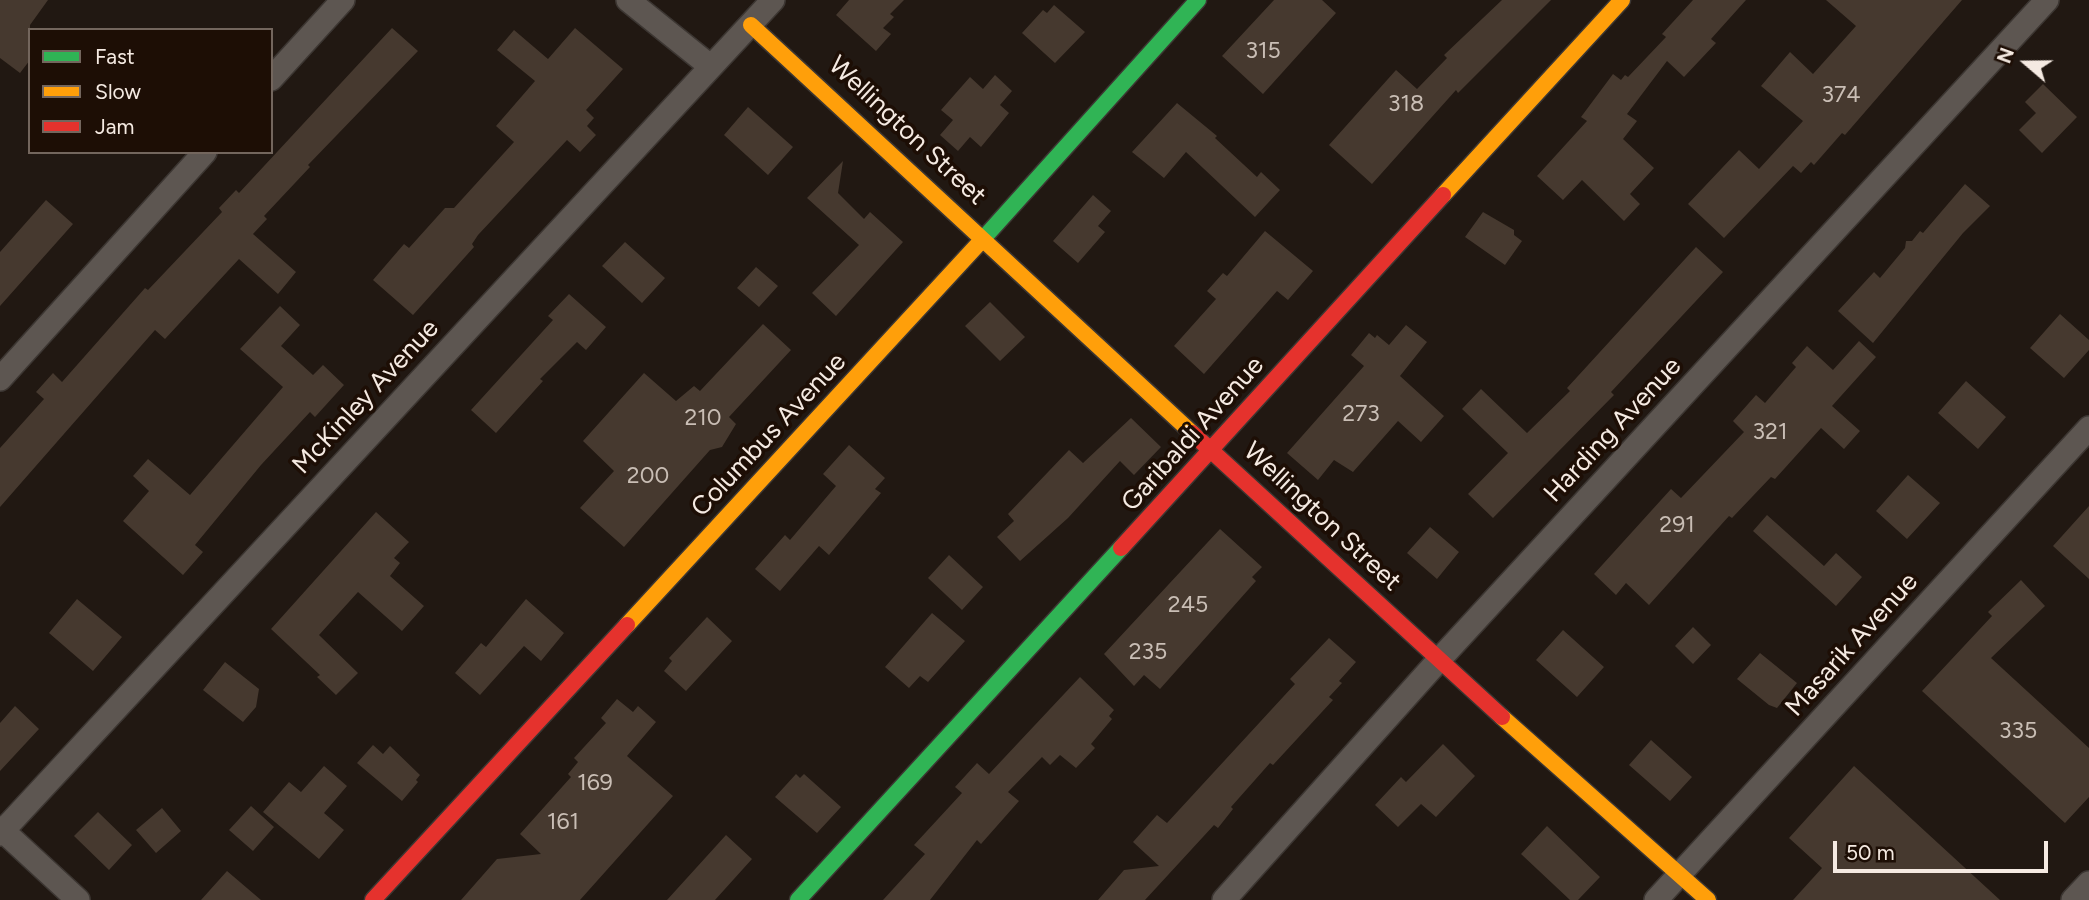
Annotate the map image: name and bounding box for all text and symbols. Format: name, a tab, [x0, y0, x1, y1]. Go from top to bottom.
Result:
legend	[28, 28, 273, 154]
north arrow	[1991, 28, 2061, 98]
house number: 315	[1245, 37, 1281, 65]
text: Fast	[95, 44, 135, 69]
text: N	[1992, 45, 2019, 66]
street label: Wellington Street	[822, 50, 992, 212]
text: Slow	[95, 79, 141, 104]
house number: 374	[1821, 81, 1861, 109]
house number: 318	[1388, 90, 1424, 118]
text: Jam	[95, 114, 134, 139]
street label: McKinley Avenue	[286, 313, 446, 481]
street label: Columbus Avenue	[685, 347, 853, 523]
street label: Garibaldi Avenue	[1115, 350, 1271, 518]
street label: Harding Avenue	[1538, 351, 1688, 509]
house number: 273	[1342, 400, 1380, 428]
house number: 210	[684, 404, 722, 432]
house number: 321	[1753, 418, 1787, 446]
street label: Wellington Street	[1237, 436, 1407, 598]
house number: 200	[627, 462, 669, 490]
house number: 291	[1659, 511, 1695, 539]
street label: Masarik Avenue	[1779, 567, 1925, 723]
house number: 245	[1168, 591, 1208, 619]
house number: 235	[1129, 638, 1167, 666]
house number: 335	[1999, 717, 2037, 745]
house number: 169	[577, 769, 613, 797]
house number: 161	[547, 808, 579, 836]
scale bar	[1837, 827, 2052, 871]
text: 50 m	[1846, 840, 1895, 865]

